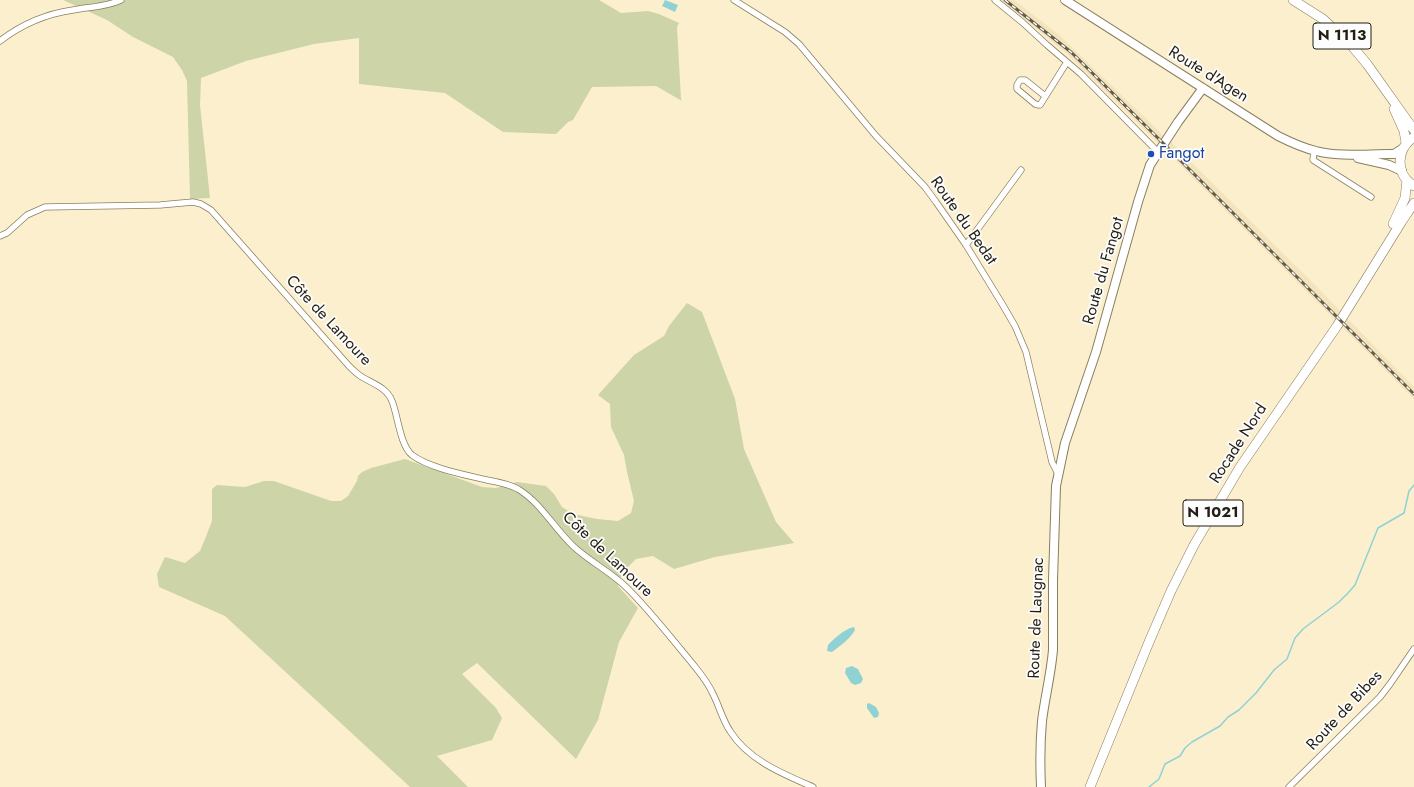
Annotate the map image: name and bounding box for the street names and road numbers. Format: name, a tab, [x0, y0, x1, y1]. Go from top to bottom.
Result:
road number: N 1113	[1313, 23, 1371, 49]
street label: Route d'Agen	[1165, 43, 1251, 107]
street label: Route du Bedat	[926, 173, 1000, 269]
street label: Route du Fangot	[1080, 215, 1128, 327]
street label: Côte de Lamoure	[281, 272, 375, 370]
street label: Rocade Nord	[1206, 401, 1272, 487]
road number: N 1021	[1183, 500, 1243, 526]
street label: Côte de Lamoure	[558, 508, 656, 602]
street label: Route de Laugnac	[1025, 557, 1049, 679]
street label: Route de Bibes	[1303, 667, 1387, 755]

